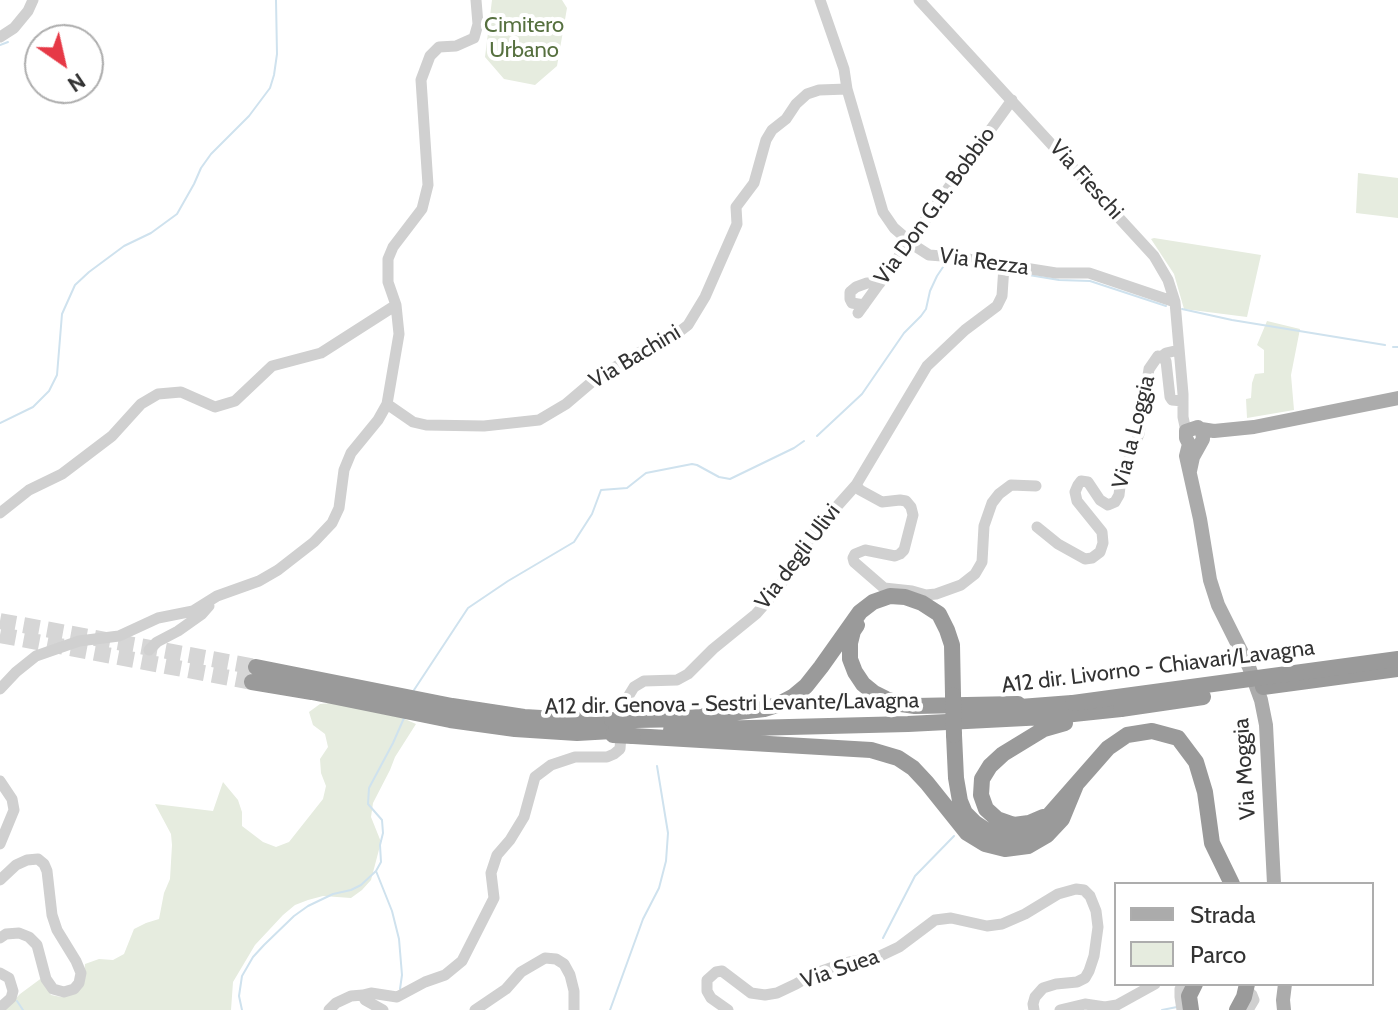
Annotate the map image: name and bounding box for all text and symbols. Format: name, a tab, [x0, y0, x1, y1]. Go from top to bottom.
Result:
park label: Cimitero Urbano	[484, 13, 564, 64]
north arrow	[24, 24, 104, 104]
text: N	[63, 67, 91, 98]
street label: Via Don G.B. Bobbio	[869, 122, 1001, 290]
street label: Via Fieschi	[1044, 135, 1128, 225]
street label: Via Rezza	[938, 243, 1030, 281]
street label: Via Bachini	[585, 319, 685, 395]
street label: Via la Loggia	[1107, 373, 1161, 491]
street label: Via degli Ulivi	[750, 499, 846, 615]
street label: A12 dir. Livorno - Chiavari/Lavagna	[1000, 635, 1316, 699]
street label: A12 dir. Genova - Sestri Levante/Lavagna	[544, 688, 920, 720]
street label: Via Moggia	[1228, 717, 1262, 821]
legend	[1114, 882, 1374, 986]
text: Strada	[1190, 900, 1256, 929]
text: Parco	[1190, 940, 1246, 969]
street label: Via Suea	[798, 943, 882, 995]

